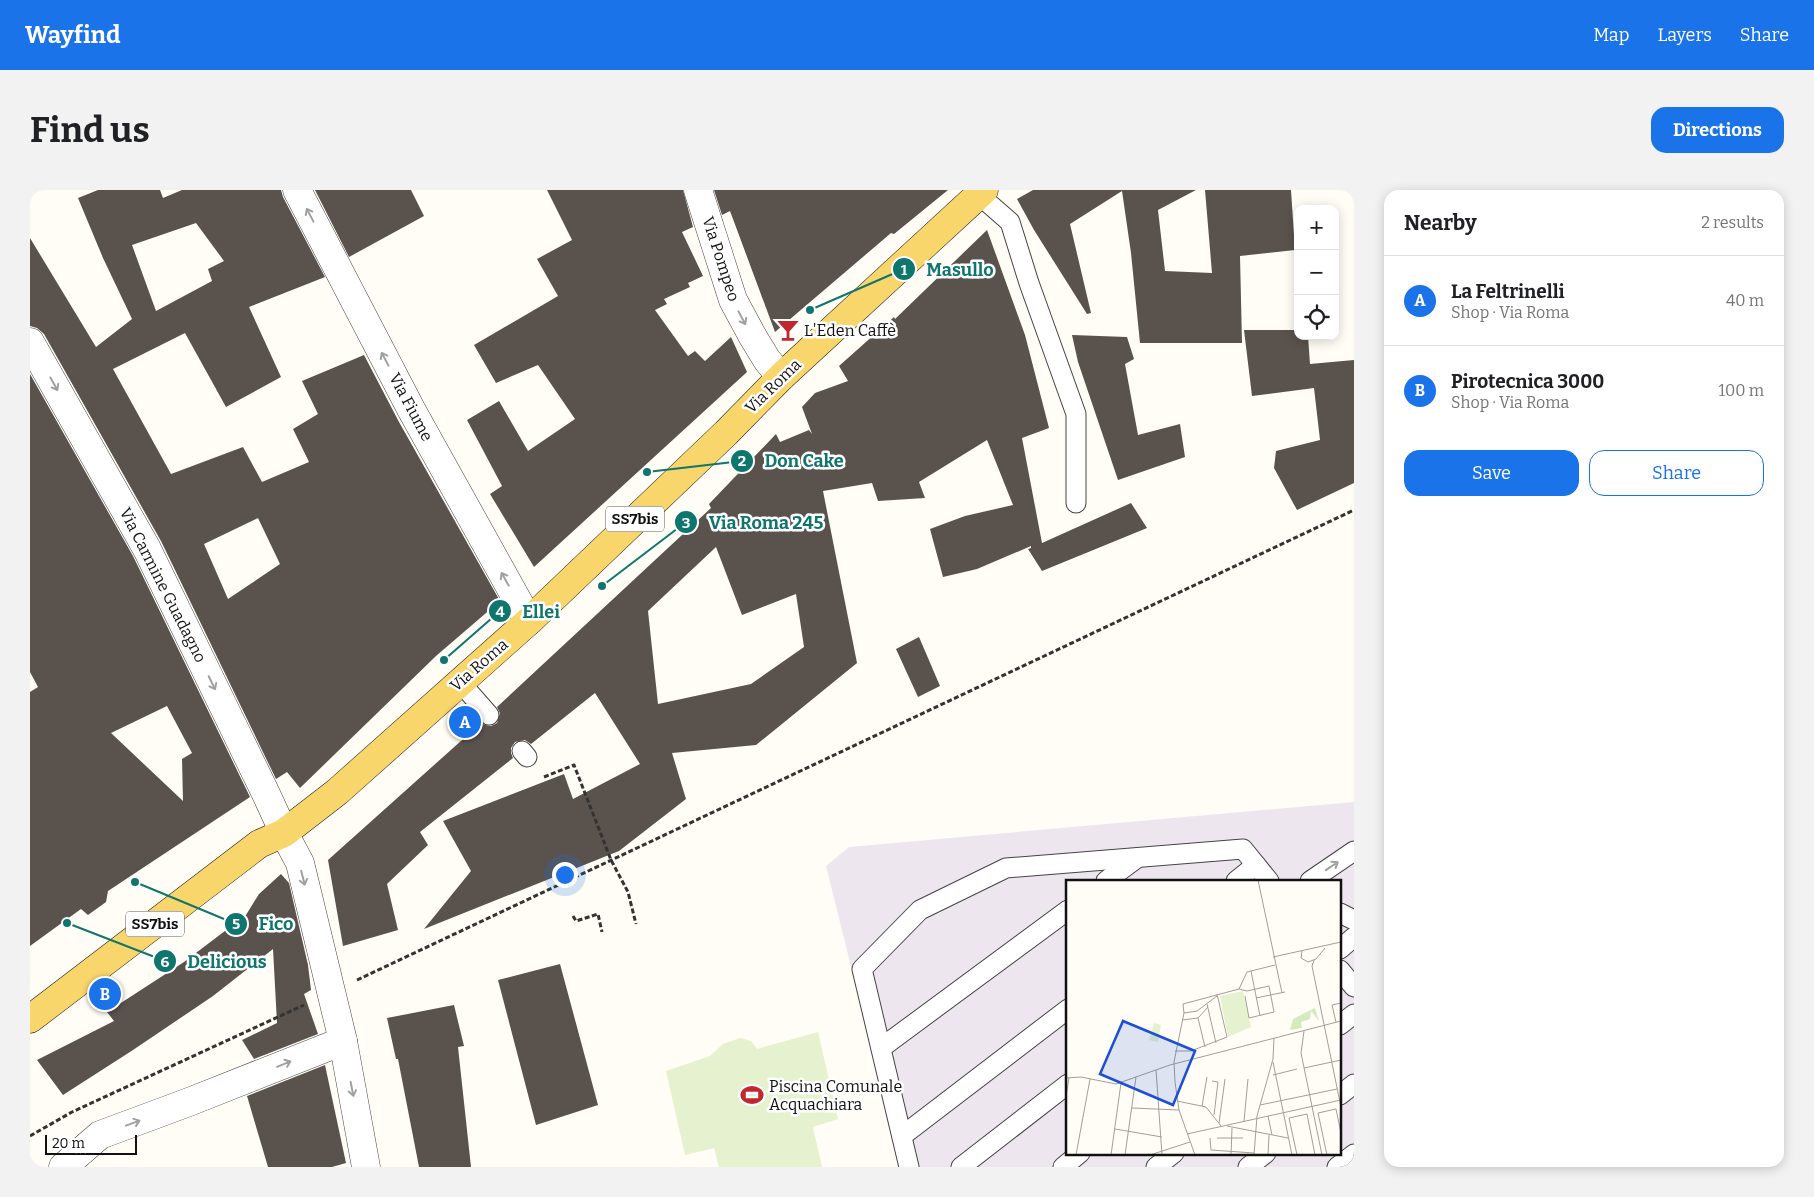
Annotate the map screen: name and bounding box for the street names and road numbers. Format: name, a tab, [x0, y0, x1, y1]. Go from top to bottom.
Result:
street label: Via Pompeo	[698, 214, 744, 304]
street label: Via Roma	[741, 355, 805, 417]
street label: Via Fiume	[385, 370, 437, 444]
street label: Via Carmine Guadagno	[116, 505, 210, 665]
road number: SS7bis	[606, 506, 664, 532]
street label: Via Roma	[446, 635, 512, 695]
road number: SS7bis	[126, 912, 184, 936]

